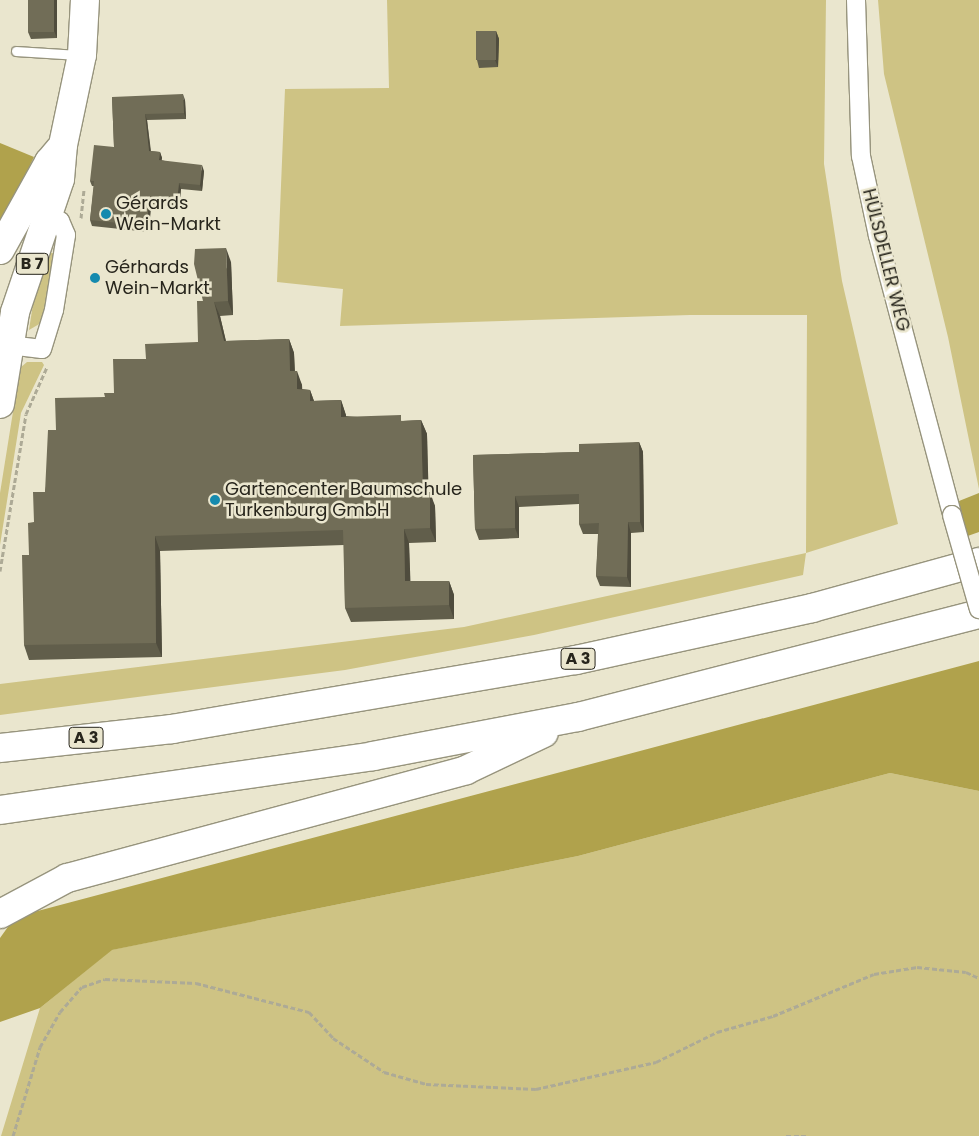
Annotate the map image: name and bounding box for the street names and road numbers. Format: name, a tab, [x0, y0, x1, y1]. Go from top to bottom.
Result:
street label: HÜLSDELLER WEG	[858, 186, 914, 334]
road number: B 7	[16, 250, 48, 278]
road number: A 3	[560, 646, 596, 672]
road number: A 3	[68, 724, 104, 751]

